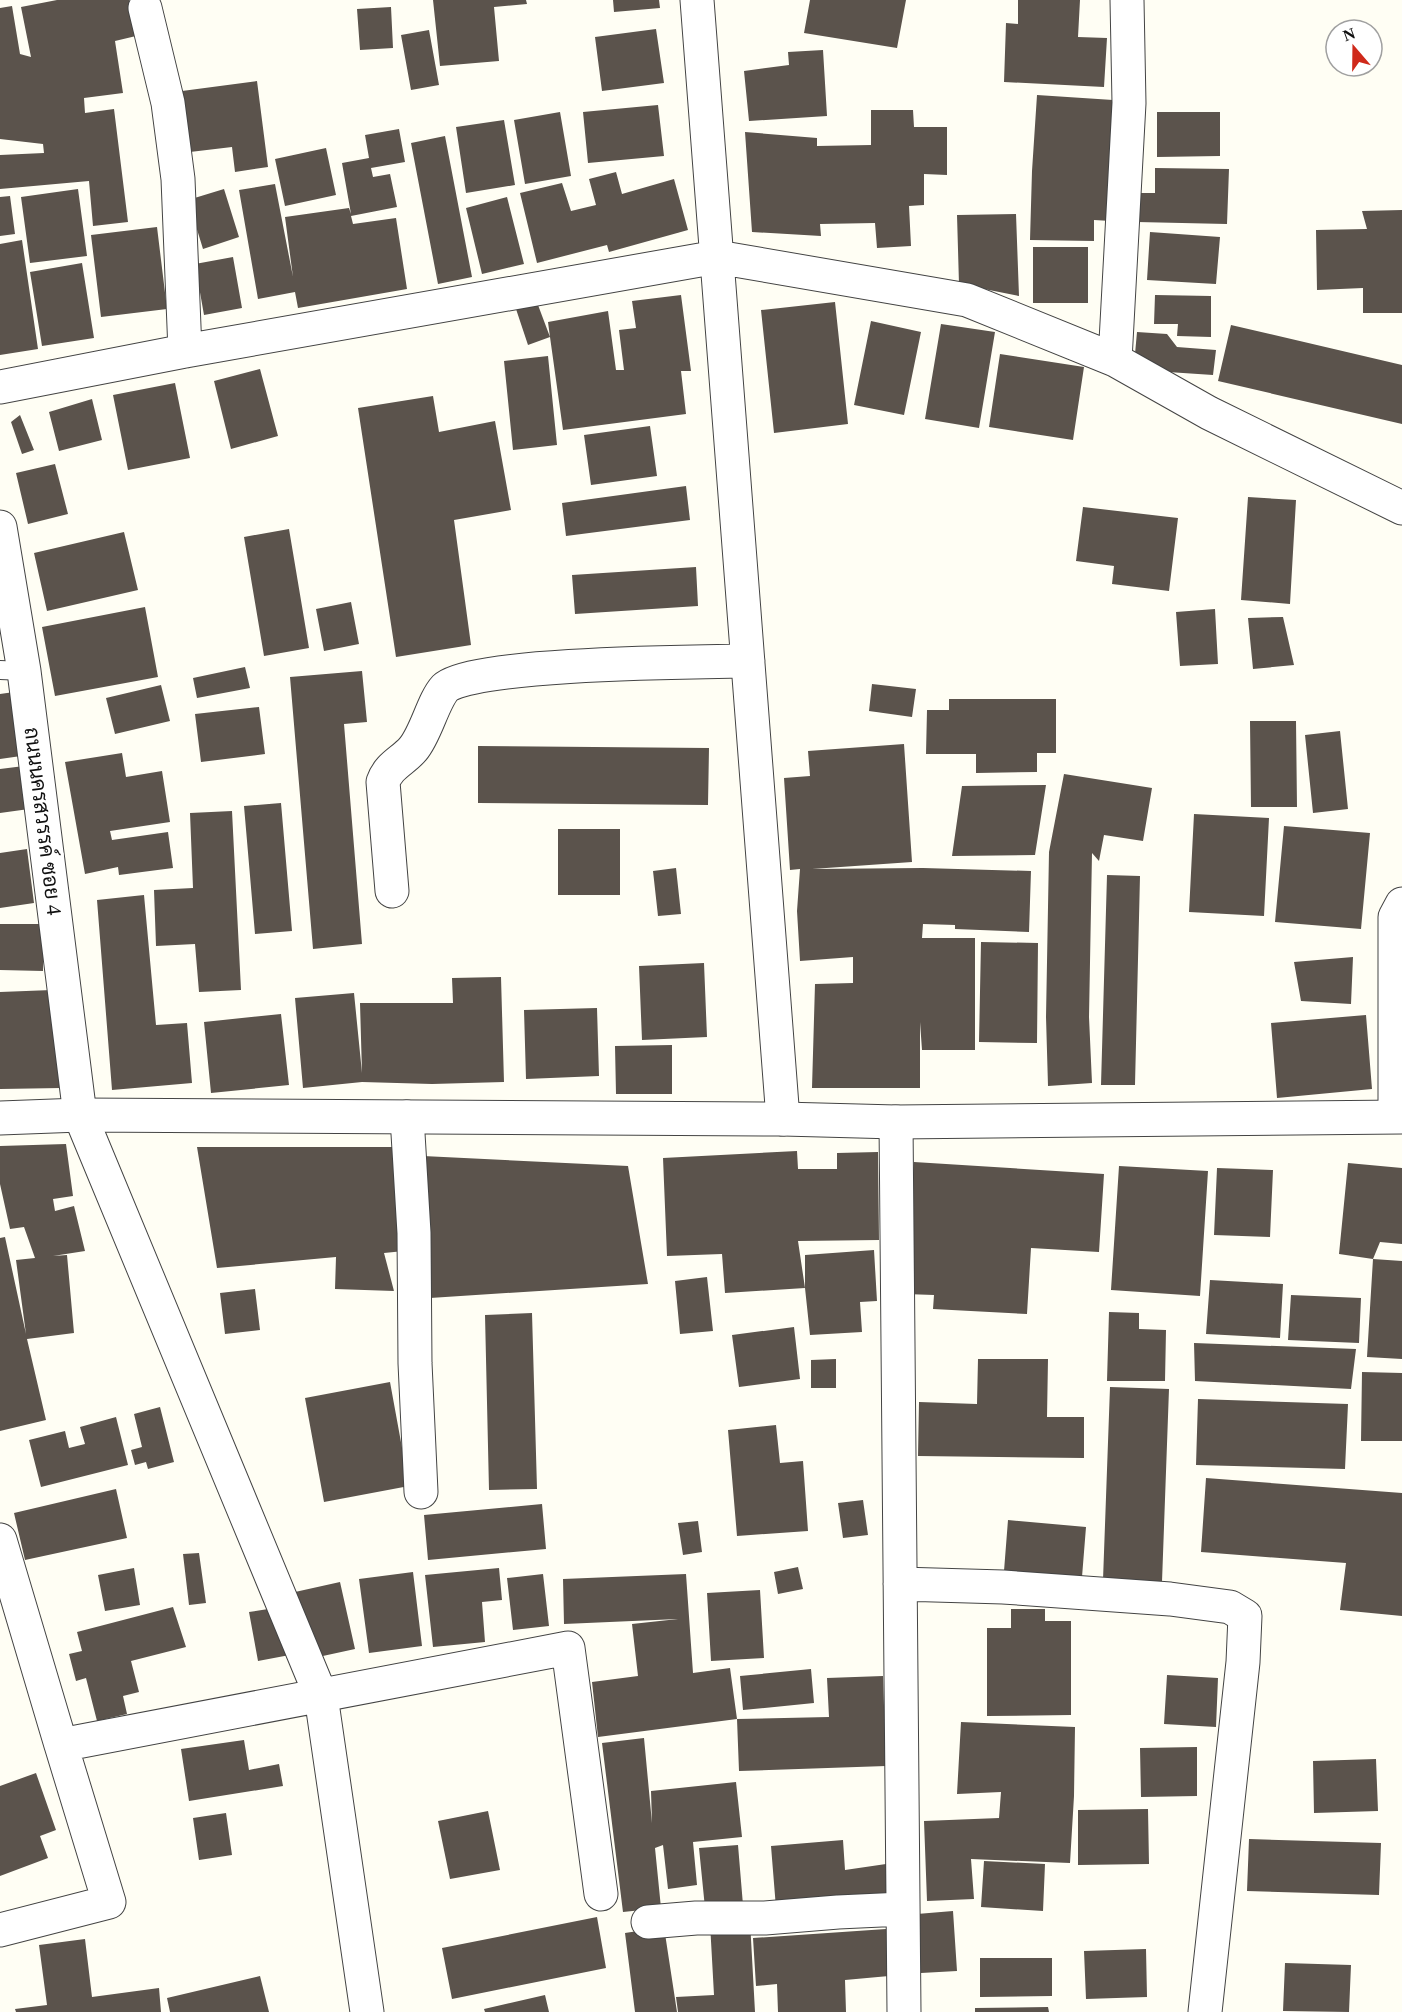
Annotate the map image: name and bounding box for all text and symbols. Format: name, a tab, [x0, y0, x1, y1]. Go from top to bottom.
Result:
north arrow	[1324, 18, 1384, 78]
text: N	[1341, 24, 1358, 44]
street label: ถนนนครสวรรค์ ซอย 4	[20, 725, 68, 917]

